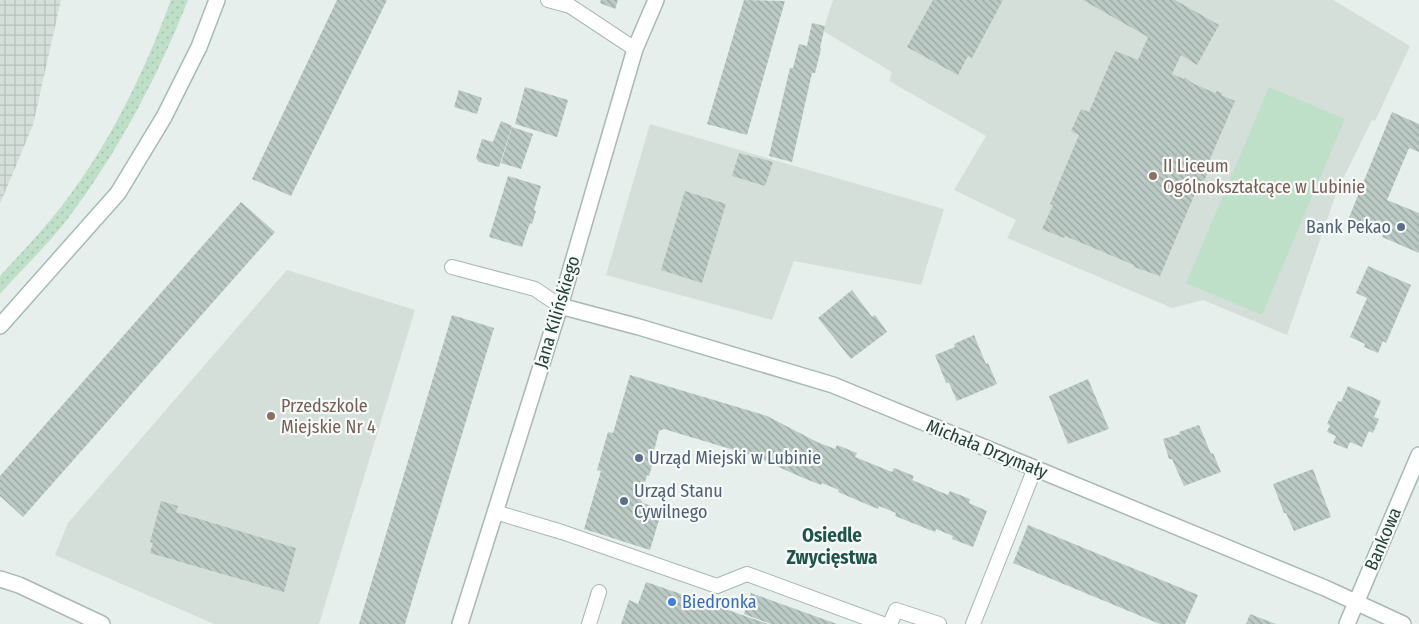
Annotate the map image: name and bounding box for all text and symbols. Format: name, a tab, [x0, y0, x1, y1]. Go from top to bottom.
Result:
place label: II Liceum Ogólnokształcące w Lubinie	[1163, 155, 1365, 198]
marker: II Liceum Ogólnokształcące w Lubinie	[1147, 170, 1159, 182]
place label: Bank Pekao	[1306, 216, 1391, 238]
marker: Bank Pekao	[1395, 221, 1407, 233]
street label: Jana Kilińskiego	[529, 253, 585, 371]
place label: Przedszkole Miejskie Nr 4	[281, 395, 376, 438]
marker: Przedszkole Miejskie Nr 4	[265, 410, 277, 422]
street label: Michała Drzymały	[923, 415, 1051, 483]
place label: Urząd Miejski w Lubinie	[649, 447, 821, 469]
marker: Urząd Miejski w Lubinie	[633, 452, 645, 464]
place label: Urząd Stanu Cywilnego	[634, 480, 723, 523]
marker: Urząd Stanu Cywilnego	[618, 495, 630, 507]
street label: Bankowa	[1360, 504, 1406, 574]
district label: Osiedle Zwycięstwa	[786, 524, 878, 569]
place label: Biedronka	[682, 591, 757, 613]
marker: Biedronka	[666, 596, 678, 608]

